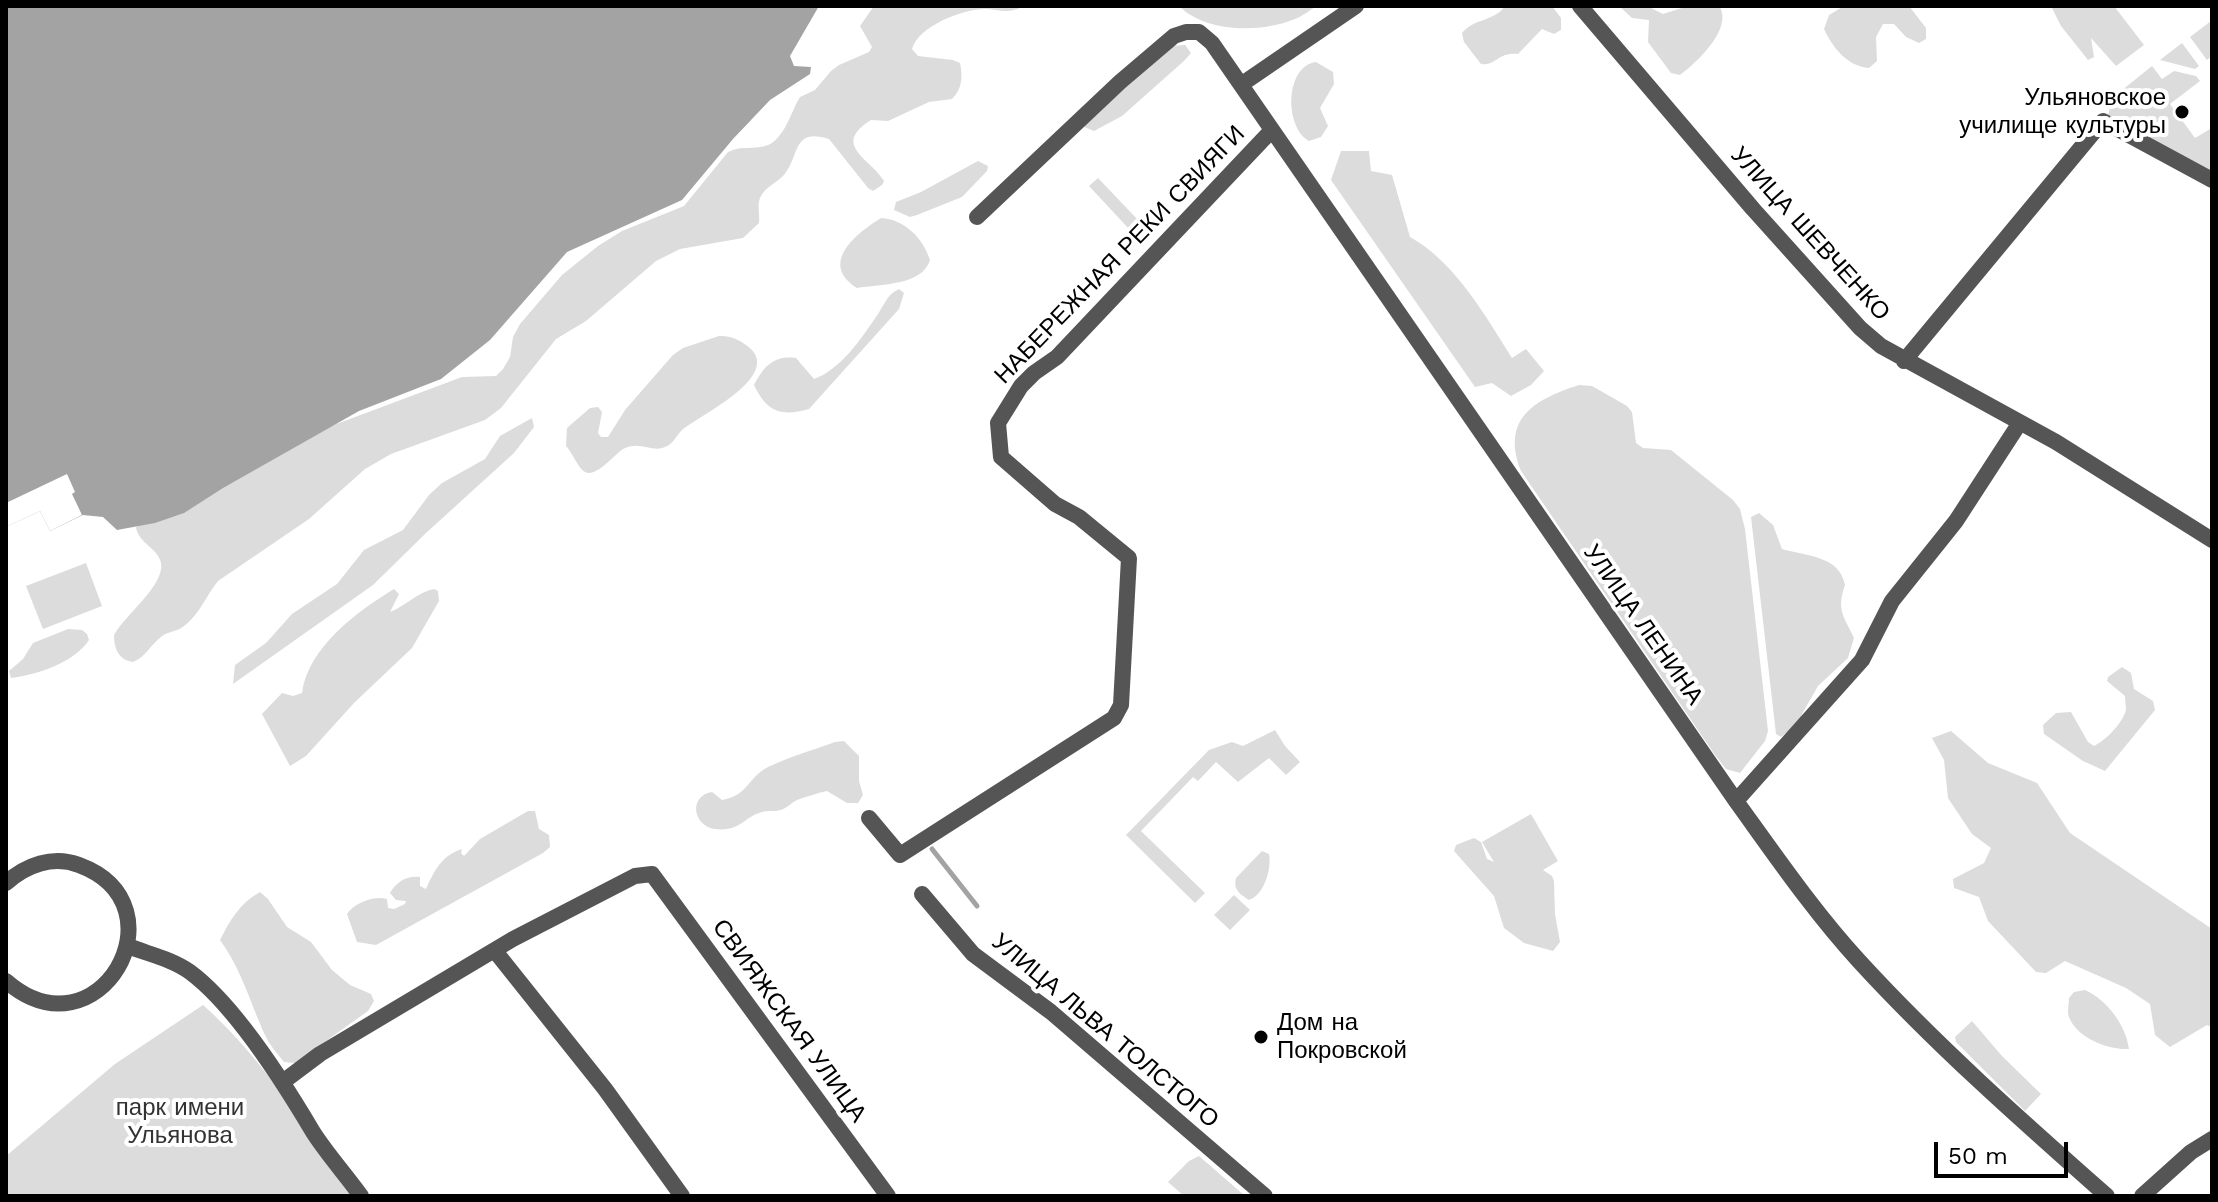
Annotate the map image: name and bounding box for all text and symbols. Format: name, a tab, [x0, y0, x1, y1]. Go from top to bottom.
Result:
place label: Ульяновское училище культуры	[1959, 84, 2166, 140]
marker: Ульяновское училище культуры	[2173, 103, 2191, 121]
street label: НАБЕРЕЖНАЯ РЕКИ СВИЯГИ	[989, 120, 1251, 390]
street label: УЛИЦА ШЕВЧЕНКО	[1724, 141, 1896, 327]
street label: УЛИЦА ЛЕНИНА	[1577, 539, 1709, 711]
street label: СВИЯЖСКАЯ УЛИЦА	[706, 914, 872, 1128]
street label: УЛИЦА ЛЬВА ТОЛСТОГО	[986, 928, 1224, 1134]
place label: Дом на Покровской	[1277, 1009, 1407, 1065]
marker: Дом на Покровской	[1252, 1028, 1270, 1046]
park label: парк имени Ульянова	[116, 1094, 244, 1150]
scale bar	[1938, 1126, 2072, 1176]
text: 50 m	[1948, 1142, 2008, 1170]

